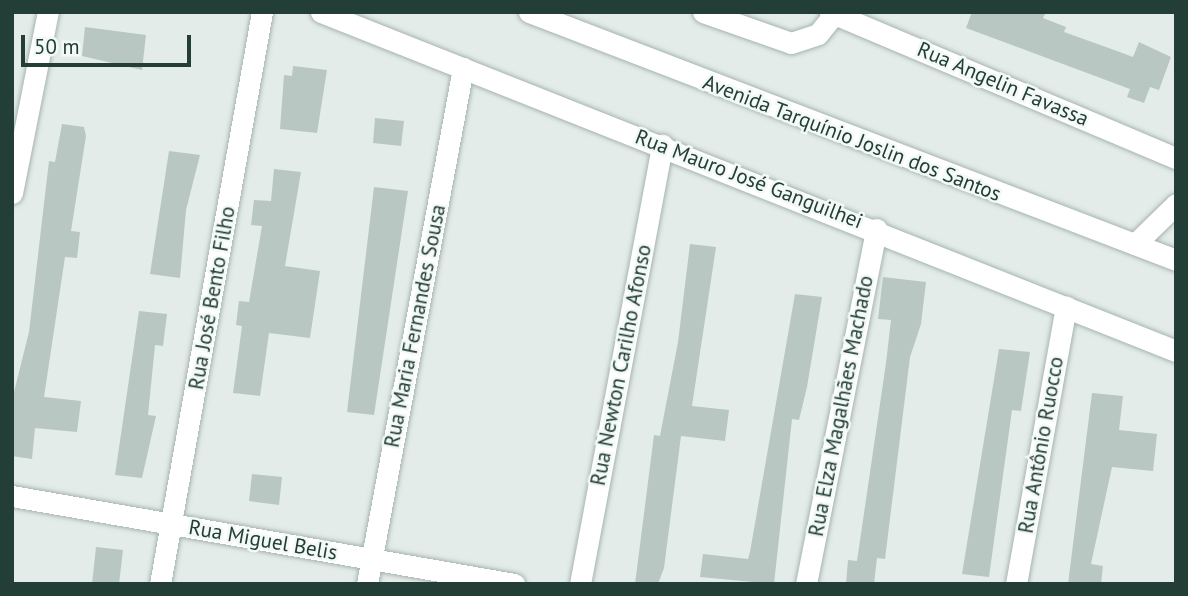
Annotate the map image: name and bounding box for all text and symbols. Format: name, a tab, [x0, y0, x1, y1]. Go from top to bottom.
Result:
scale bar	[24, 21, 194, 65]
text: 50 m	[34, 33, 80, 60]
street label: Rua Angelin Favassa	[913, 36, 1093, 132]
street label: Avenida Tarquínio Joslin dos Santos	[699, 69, 1005, 207]
street label: Rua Mauro José Ganguilhei	[632, 124, 866, 234]
street label: Rua Maria Fernandes Sousa	[379, 202, 451, 450]
street label: Rua José Bento Filho	[183, 204, 241, 392]
street label: Rua Newton Carilho Afonso	[585, 242, 657, 488]
street label: Rua Elza Magalhães Machado	[803, 273, 879, 539]
street label: Rua Antônio Ruocco	[1013, 354, 1069, 536]
street label: Rua Miguel Belis	[187, 515, 339, 565]

